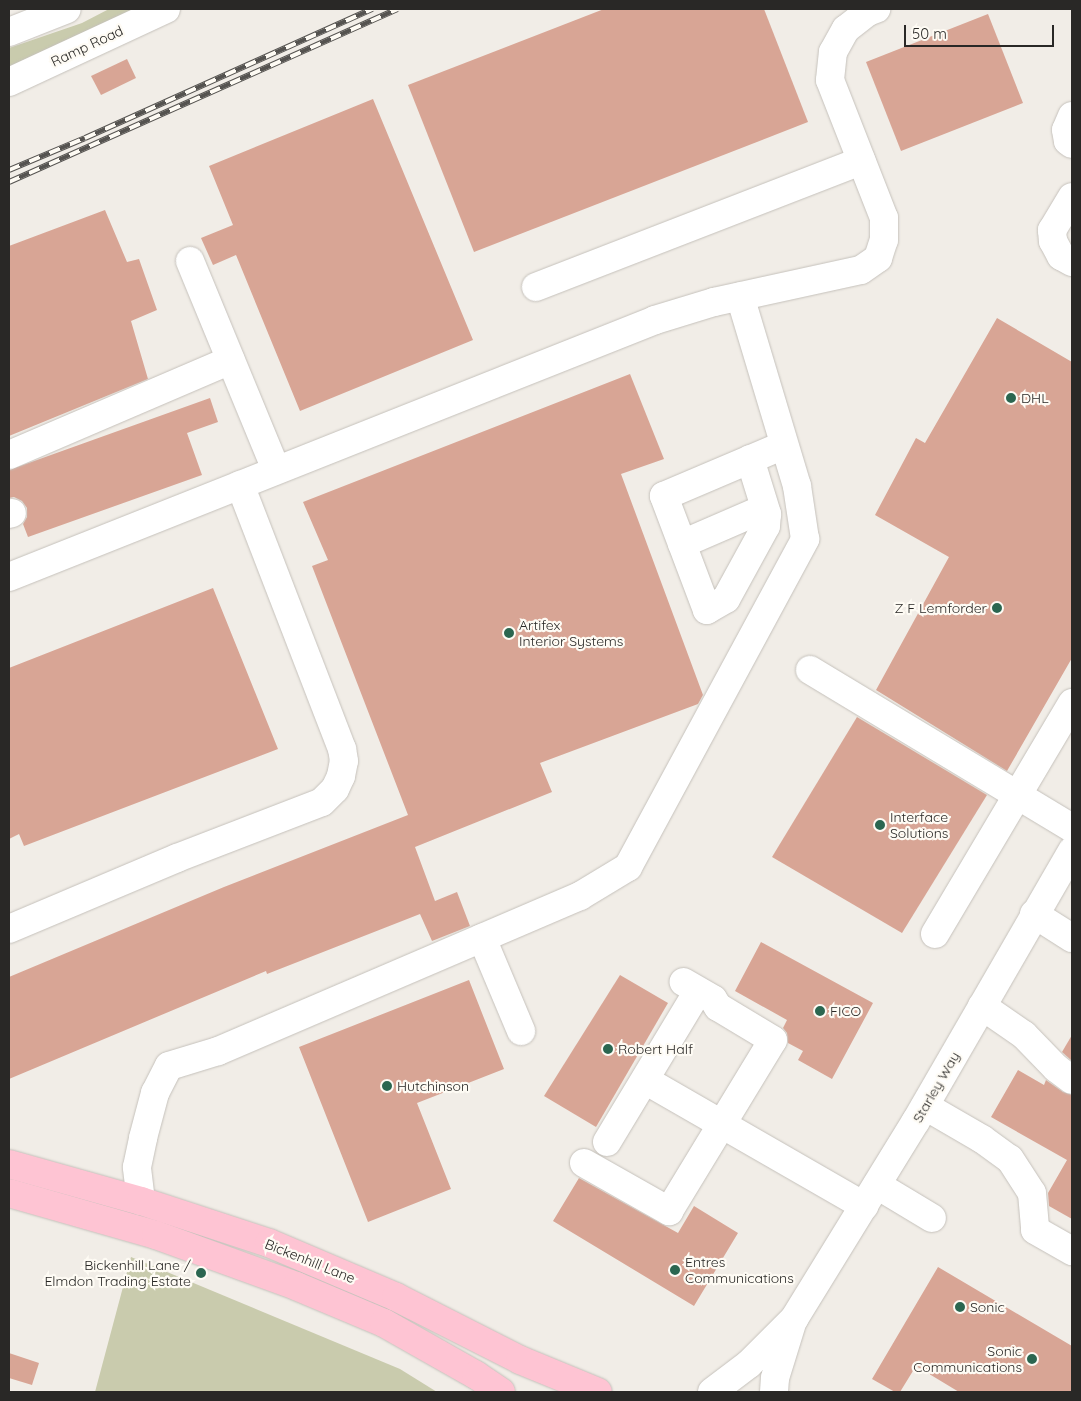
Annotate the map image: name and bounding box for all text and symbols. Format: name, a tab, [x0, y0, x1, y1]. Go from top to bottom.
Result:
scale bar	[906, 15, 1056, 47]
street label: Ramp Road	[48, 22, 126, 70]
text: 50 m	[912, 24, 947, 43]
place label: DHL	[1021, 390, 1049, 406]
marker: DHL	[1005, 392, 1017, 404]
place label: Z F Lemforder	[894, 600, 987, 616]
marker: Z F Lemforder	[991, 602, 1003, 614]
place label: Artifex Interior Systems	[519, 617, 623, 650]
marker: Artifex Interior Systems	[503, 627, 515, 639]
place label: Interface Solutions	[890, 809, 948, 842]
marker: Interface Solutions	[874, 819, 886, 831]
place label: FICO	[830, 1003, 861, 1019]
marker: FICO	[814, 1005, 826, 1017]
place label: Robert Half	[618, 1041, 693, 1057]
marker: Robert Half	[602, 1043, 614, 1055]
street label: Starley Way	[909, 1049, 963, 1125]
place label: Hutchinson	[397, 1078, 469, 1094]
marker: Hutchinson	[381, 1080, 393, 1092]
street label: Bickenhill Lane	[262, 1235, 358, 1287]
place label: Entres Communications	[685, 1254, 794, 1286]
place label: Bickenhill Lane / Elmdon Trading Estate	[44, 1257, 191, 1290]
marker: Entres Communications	[669, 1264, 681, 1276]
marker: Bickenhill Lane / Elmdon Trading Estate	[195, 1267, 207, 1279]
place label: Sonic	[970, 1299, 1005, 1315]
marker: Sonic	[954, 1301, 966, 1313]
place label: Sonic Communications	[913, 1343, 1022, 1375]
marker: Sonic Communications	[1026, 1353, 1038, 1365]

